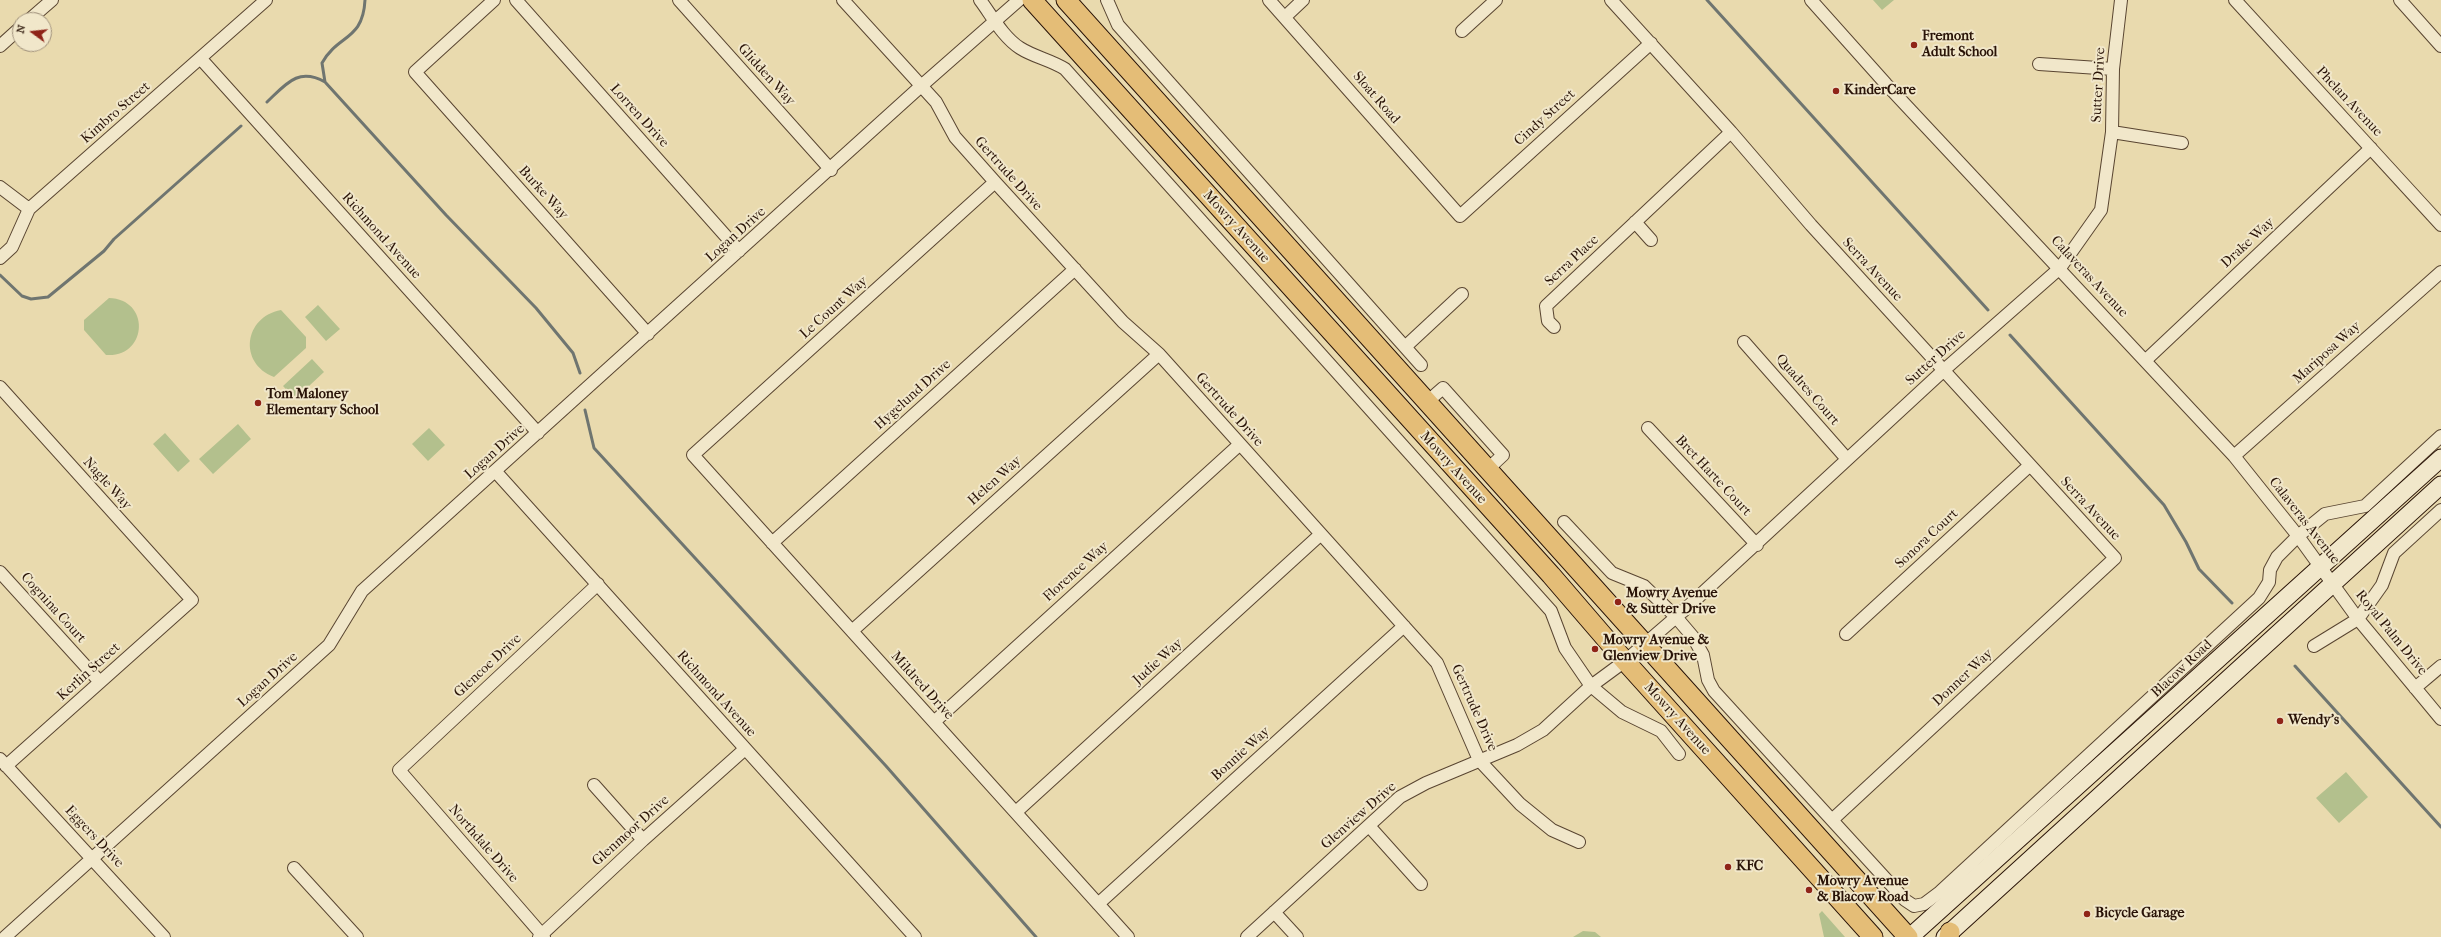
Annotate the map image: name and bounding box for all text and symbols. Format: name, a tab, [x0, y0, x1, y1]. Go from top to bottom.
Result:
north arrow	[12, 12, 52, 52]
text: N	[14, 23, 28, 35]
place label: Fremont Adult School	[1922, 29, 1997, 62]
marker: Fremont Adult School	[1909, 40, 1919, 50]
street label: Glidden Way	[734, 41, 798, 109]
street label: Sutter Drive	[2089, 47, 2109, 123]
street label: Phelan Avenue	[2312, 63, 2386, 141]
street label: Sloat Road	[1349, 68, 1403, 128]
street label: Kimbro Street	[78, 78, 154, 148]
street label: Lorren Drive	[606, 81, 672, 151]
place label: KinderCare	[1844, 83, 1916, 99]
street label: Cindy Street	[1511, 86, 1579, 150]
marker: KinderCare	[1831, 86, 1841, 96]
street label: Gertrude Drive	[970, 134, 1046, 214]
street label: Burke Way	[515, 163, 571, 223]
street label: Mowry Avenue	[1199, 187, 1273, 267]
street label: Richmond Avenue	[338, 189, 424, 283]
street label: Logan Drive	[703, 204, 769, 266]
street label: Drake Way	[2218, 214, 2278, 272]
street label: Serra Place	[1542, 232, 1602, 290]
street label: Calaveras Avenue	[2047, 233, 2131, 321]
street label: Serra Avenue	[1838, 235, 1906, 305]
street label: Le Count Way	[797, 273, 871, 343]
street label: Mariposa Way	[2290, 318, 2364, 388]
street label: Sutter Drive	[1902, 327, 1970, 389]
street label: Quadres Court	[1771, 351, 1843, 429]
street label: Hygelund Drive	[871, 356, 955, 434]
street label: Gertrude Drive	[1191, 370, 1267, 450]
place label: Tom Maloney Elementary School	[266, 387, 379, 420]
marker: Tom Maloney Elementary School	[253, 398, 263, 408]
street label: Logan Drive	[462, 421, 528, 483]
street label: Mowry Avenue	[1416, 428, 1490, 508]
street label: Bret Harte Court	[1671, 432, 1755, 520]
street label: Helen Way	[965, 453, 1025, 509]
street label: Nagle Way	[79, 454, 135, 514]
street label: Serra Avenue	[2056, 474, 2124, 544]
street label: Calaveras Avenue	[2265, 474, 2343, 568]
street label: Sonora Court	[1892, 506, 1962, 572]
street label: Florence Way	[1040, 538, 1112, 606]
street label: Cognina Court	[17, 569, 89, 647]
place label: Mowry Avenue & Sutter Drive	[1626, 586, 1717, 618]
street label: Royal Palm Drive	[2352, 587, 2430, 679]
marker: Mowry Avenue & Sutter Drive	[1613, 597, 1623, 607]
street label: Glencoe Drive	[451, 631, 525, 701]
place label: Mowry Avenue & Glenview Drive	[1603, 633, 1709, 666]
street label: Judie Way	[1130, 635, 1186, 689]
street label: Blacow Road	[2148, 637, 2216, 701]
street label: Kerlin Street	[54, 639, 124, 705]
marker: Mowry Avenue & Glenview Drive	[1590, 644, 1600, 654]
street label: Donner Way	[1929, 646, 1997, 710]
street label: Richmond Avenue	[673, 647, 759, 741]
street label: Mildred Drive	[887, 648, 957, 724]
street label: Logan Drive	[235, 649, 301, 711]
street label: Gertrude Drive	[1447, 662, 1501, 754]
street label: Mowry Avenue	[1640, 679, 1714, 759]
place label: Wendy's	[2288, 713, 2339, 729]
marker: Wendy's	[2275, 716, 2285, 726]
street label: Bonnie Way	[1208, 723, 1274, 785]
street label: Glenview Drive	[1318, 779, 1400, 853]
street label: Glenmoor Drive	[589, 792, 673, 870]
street label: Northdale Drive	[444, 801, 522, 887]
street label: Eggers Drive	[61, 802, 127, 872]
place label: KFC	[1736, 859, 1763, 875]
marker: KFC	[1723, 862, 1733, 872]
place label: Mowry Avenue & Blacow Road	[1817, 874, 1909, 906]
marker: Mowry Avenue & Blacow Road	[1804, 885, 1814, 895]
place label: Bicycle Garage	[2095, 906, 2184, 922]
marker: Bicycle Garage	[2082, 909, 2092, 919]

